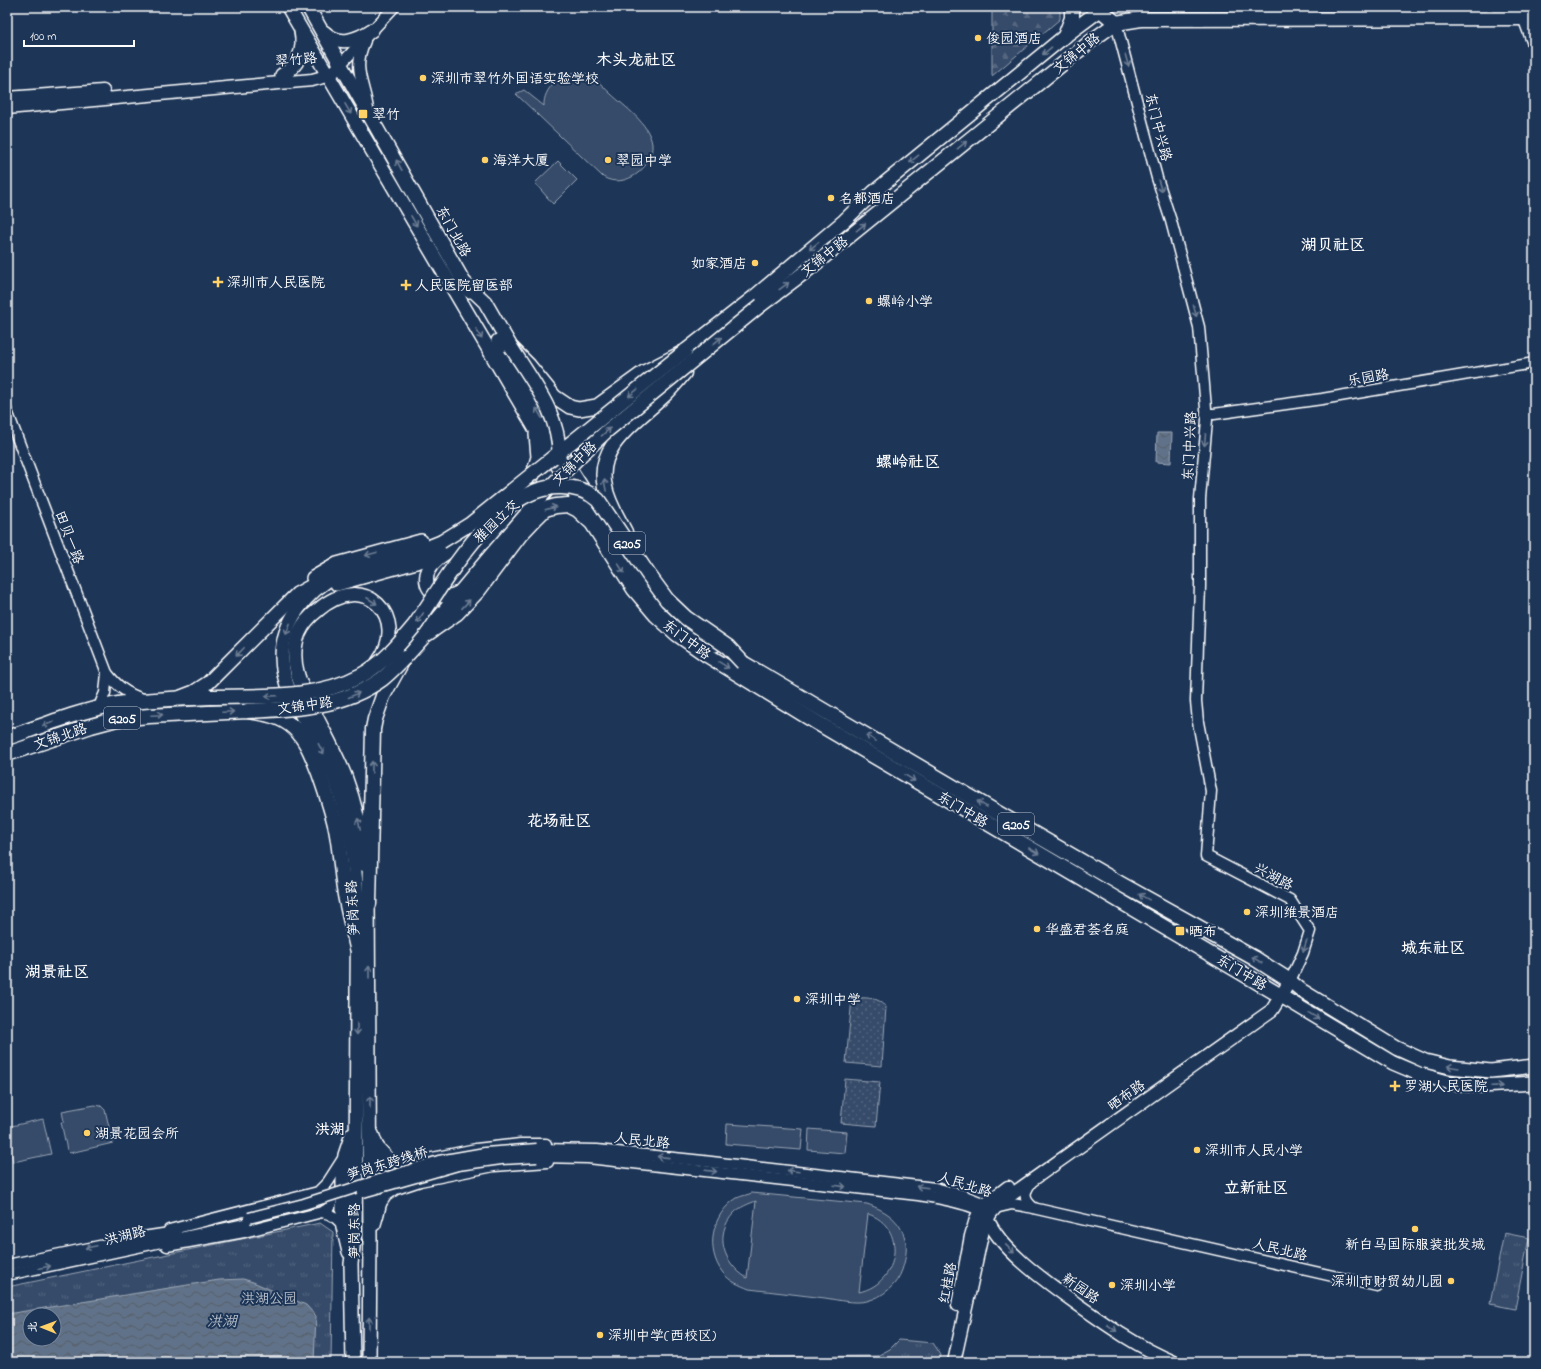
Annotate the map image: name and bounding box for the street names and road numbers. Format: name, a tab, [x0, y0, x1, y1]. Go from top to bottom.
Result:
street label: 文锦中路	[1049, 28, 1105, 80]
street label: 翠竹路	[274, 48, 318, 73]
street label: 东门中兴路	[1139, 91, 1176, 164]
street label: 东门北路	[430, 202, 475, 261]
street label: 文锦中路	[796, 232, 853, 283]
street label: 乐园路	[1346, 364, 1391, 392]
street label: 东门中兴路	[1178, 411, 1203, 482]
street label: 文锦中路	[548, 437, 602, 491]
street label: 雅园立交	[469, 495, 525, 549]
street label: 田贝一路	[49, 508, 88, 567]
road number: G205	[609, 532, 645, 554]
street label: 东门中路	[657, 615, 715, 665]
street label: 文锦中路	[276, 692, 334, 721]
road number: G205	[104, 707, 140, 729]
street label: 文锦北路	[31, 718, 90, 756]
street label: 东门中路	[933, 787, 992, 834]
road number: G205	[998, 813, 1034, 835]
street label: 兴湖路	[1250, 858, 1297, 896]
street label: 笋岗东路	[342, 879, 365, 936]
street label: 东门中路	[1212, 950, 1271, 997]
street label: 晒布路	[1104, 1076, 1150, 1117]
street label: 人民北路	[613, 1128, 671, 1155]
street label: 笋岗东跨线桥	[344, 1142, 431, 1187]
street label: 人民北路	[935, 1167, 994, 1204]
street label: 笋岗东路	[345, 1203, 366, 1259]
street label: 洪湖路	[102, 1221, 148, 1252]
street label: 人民北路	[1250, 1234, 1309, 1267]
street label: 红桂路	[934, 1261, 963, 1306]
street label: 新园路	[1057, 1269, 1103, 1310]

